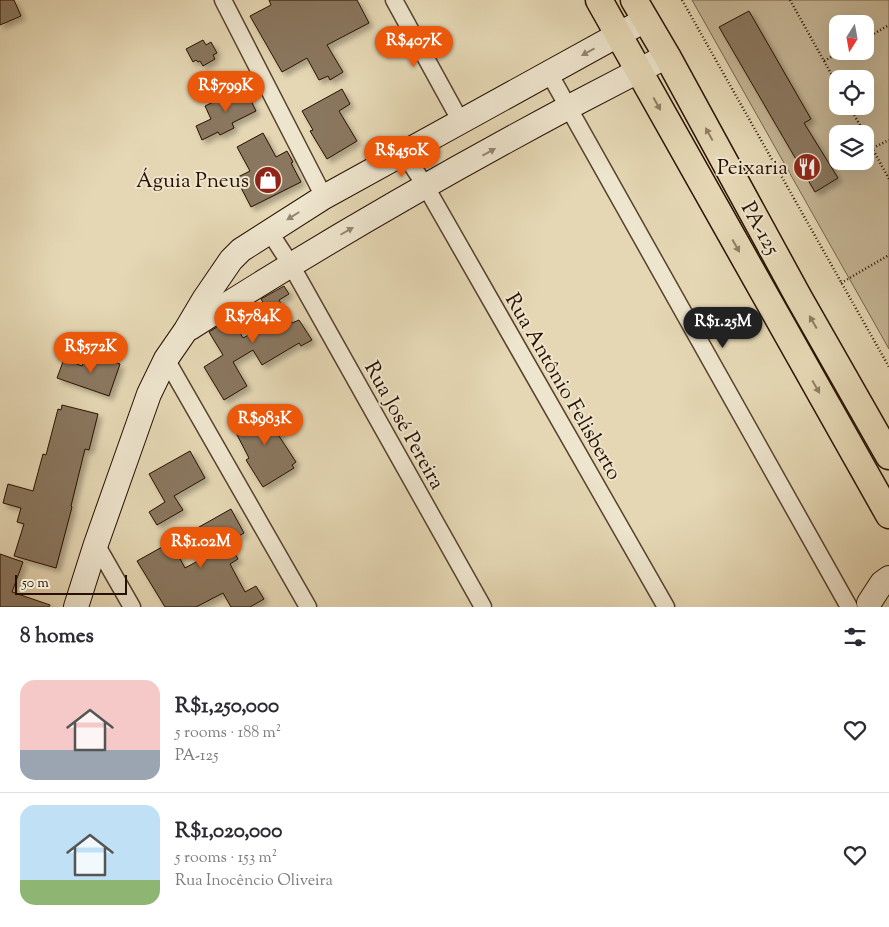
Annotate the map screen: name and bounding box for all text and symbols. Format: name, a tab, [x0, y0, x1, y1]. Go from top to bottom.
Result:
north arrow	[829, 15, 874, 60]
map controls	[829, 15, 874, 170]
pin: R$407K	[373, 26, 455, 68]
text: R$407K	[386, 30, 442, 53]
one-way arrow	[580, 48, 595, 56]
pin: R$799K	[185, 70, 267, 113]
button: locate	[829, 70, 874, 115]
text: R$799K	[199, 75, 253, 98]
one-way arrow	[653, 96, 661, 111]
button: layers	[829, 125, 874, 170]
one-way arrow	[705, 126, 713, 141]
pin: R$450K	[361, 136, 443, 178]
text: R$450K	[375, 140, 429, 163]
one-way arrow	[482, 147, 495, 156]
restaurant icon: Peixaria	[792, 152, 822, 182]
place label: Peixaria	[717, 154, 788, 184]
shop icon: Águia Pneus	[253, 165, 283, 195]
place label: Águia Pneus	[136, 167, 249, 197]
street label: PA-125	[732, 197, 786, 261]
one-way arrow	[286, 212, 299, 221]
one-way arrow	[341, 227, 354, 236]
one-way arrow	[732, 238, 740, 253]
street label: Rua Antônio Felisberto	[496, 288, 628, 486]
pin: R$784K	[212, 302, 294, 344]
text: R$784K	[225, 306, 281, 329]
pin: R$1.25M	[677, 306, 769, 349]
text: R$1.25M	[694, 311, 752, 334]
one-way arrow	[808, 316, 817, 329]
pin: R$572K	[50, 332, 132, 374]
text: R$572K	[65, 336, 117, 359]
street label: Rua José Pereira	[356, 356, 451, 496]
one-way arrow	[812, 380, 821, 393]
pin: R$983K	[224, 404, 306, 446]
text: R$983K	[238, 408, 292, 431]
pin: R$1.02M	[155, 526, 247, 569]
text: R$1.02M	[171, 531, 231, 554]
scale bar	[15, 572, 128, 595]
text: 50 m	[22, 574, 49, 594]
text: 8 homes	[20, 622, 94, 652]
icon: filters	[841, 623, 869, 651]
text: R$1,250,000	[175, 692, 279, 722]
icon: home	[60, 700, 120, 760]
icon: heart	[841, 716, 869, 744]
text: 5 rooms · 188 m²	[175, 722, 281, 745]
text: PA-125	[175, 745, 218, 768]
text: R$1,020,000	[175, 817, 282, 847]
icon: home	[60, 825, 120, 885]
icon: heart	[841, 841, 869, 869]
text: 5 rooms · 153 m²	[175, 847, 277, 870]
text: Rua Inocêncio Oliveira	[175, 870, 333, 893]

